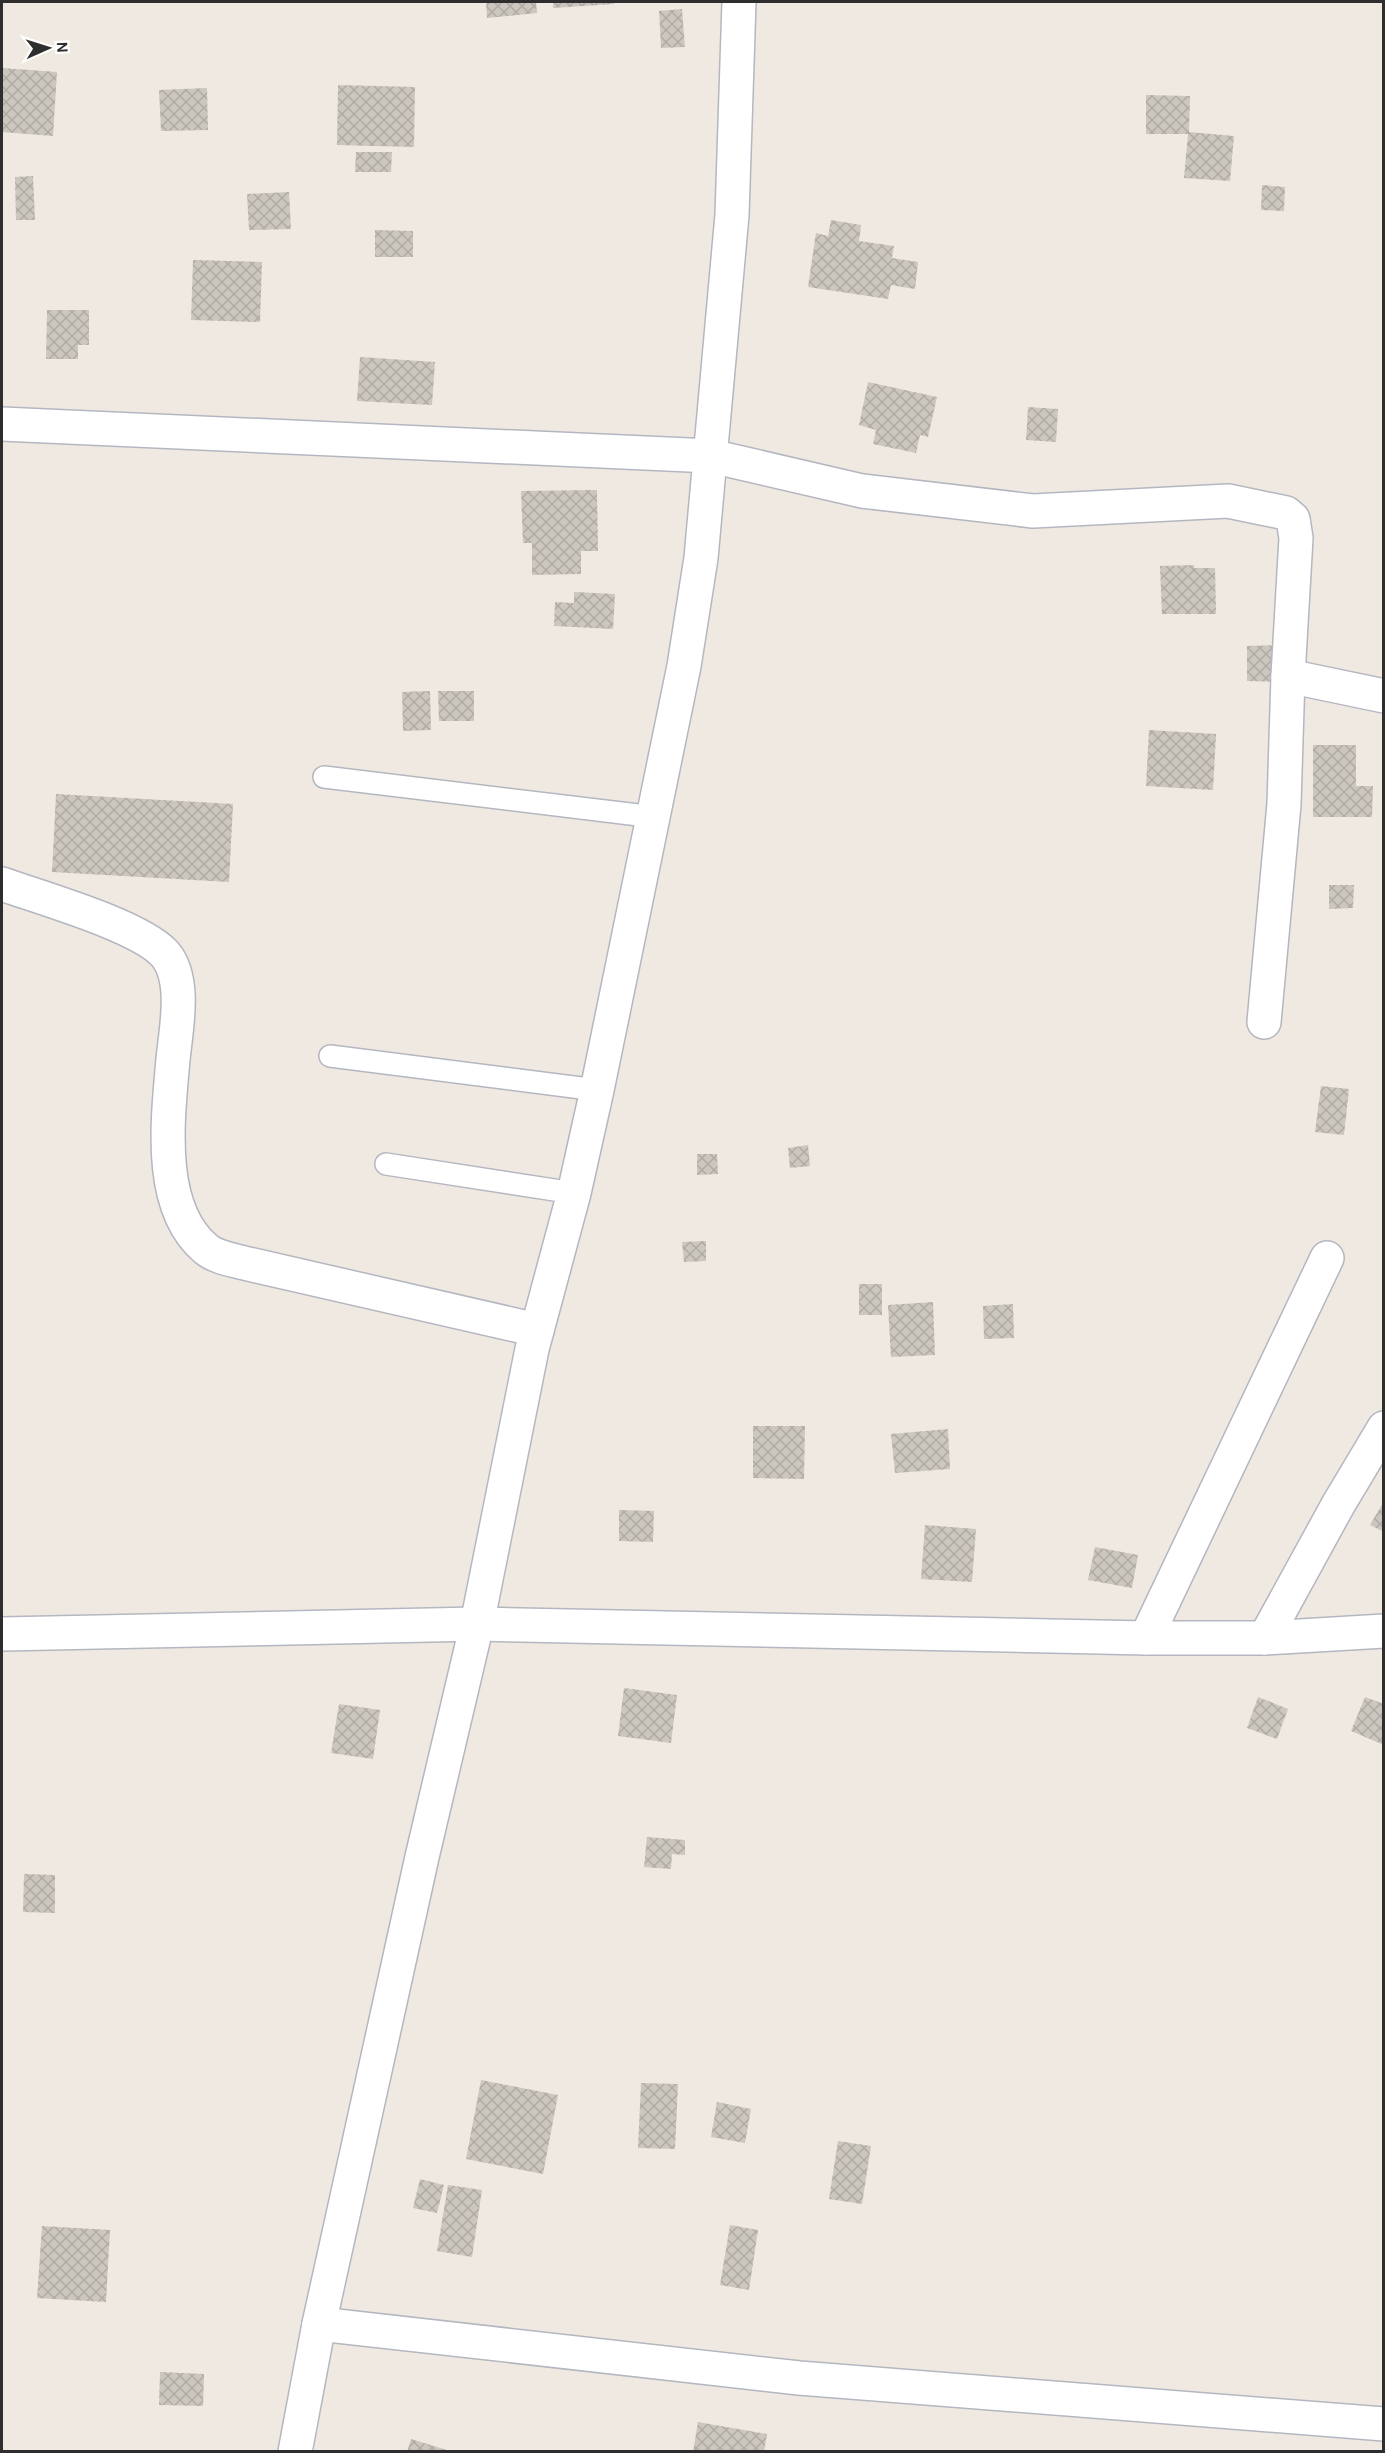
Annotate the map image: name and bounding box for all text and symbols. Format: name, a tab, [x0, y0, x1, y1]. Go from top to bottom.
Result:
north arrow	[18, 18, 78, 78]
text: N	[53, 41, 72, 53]

